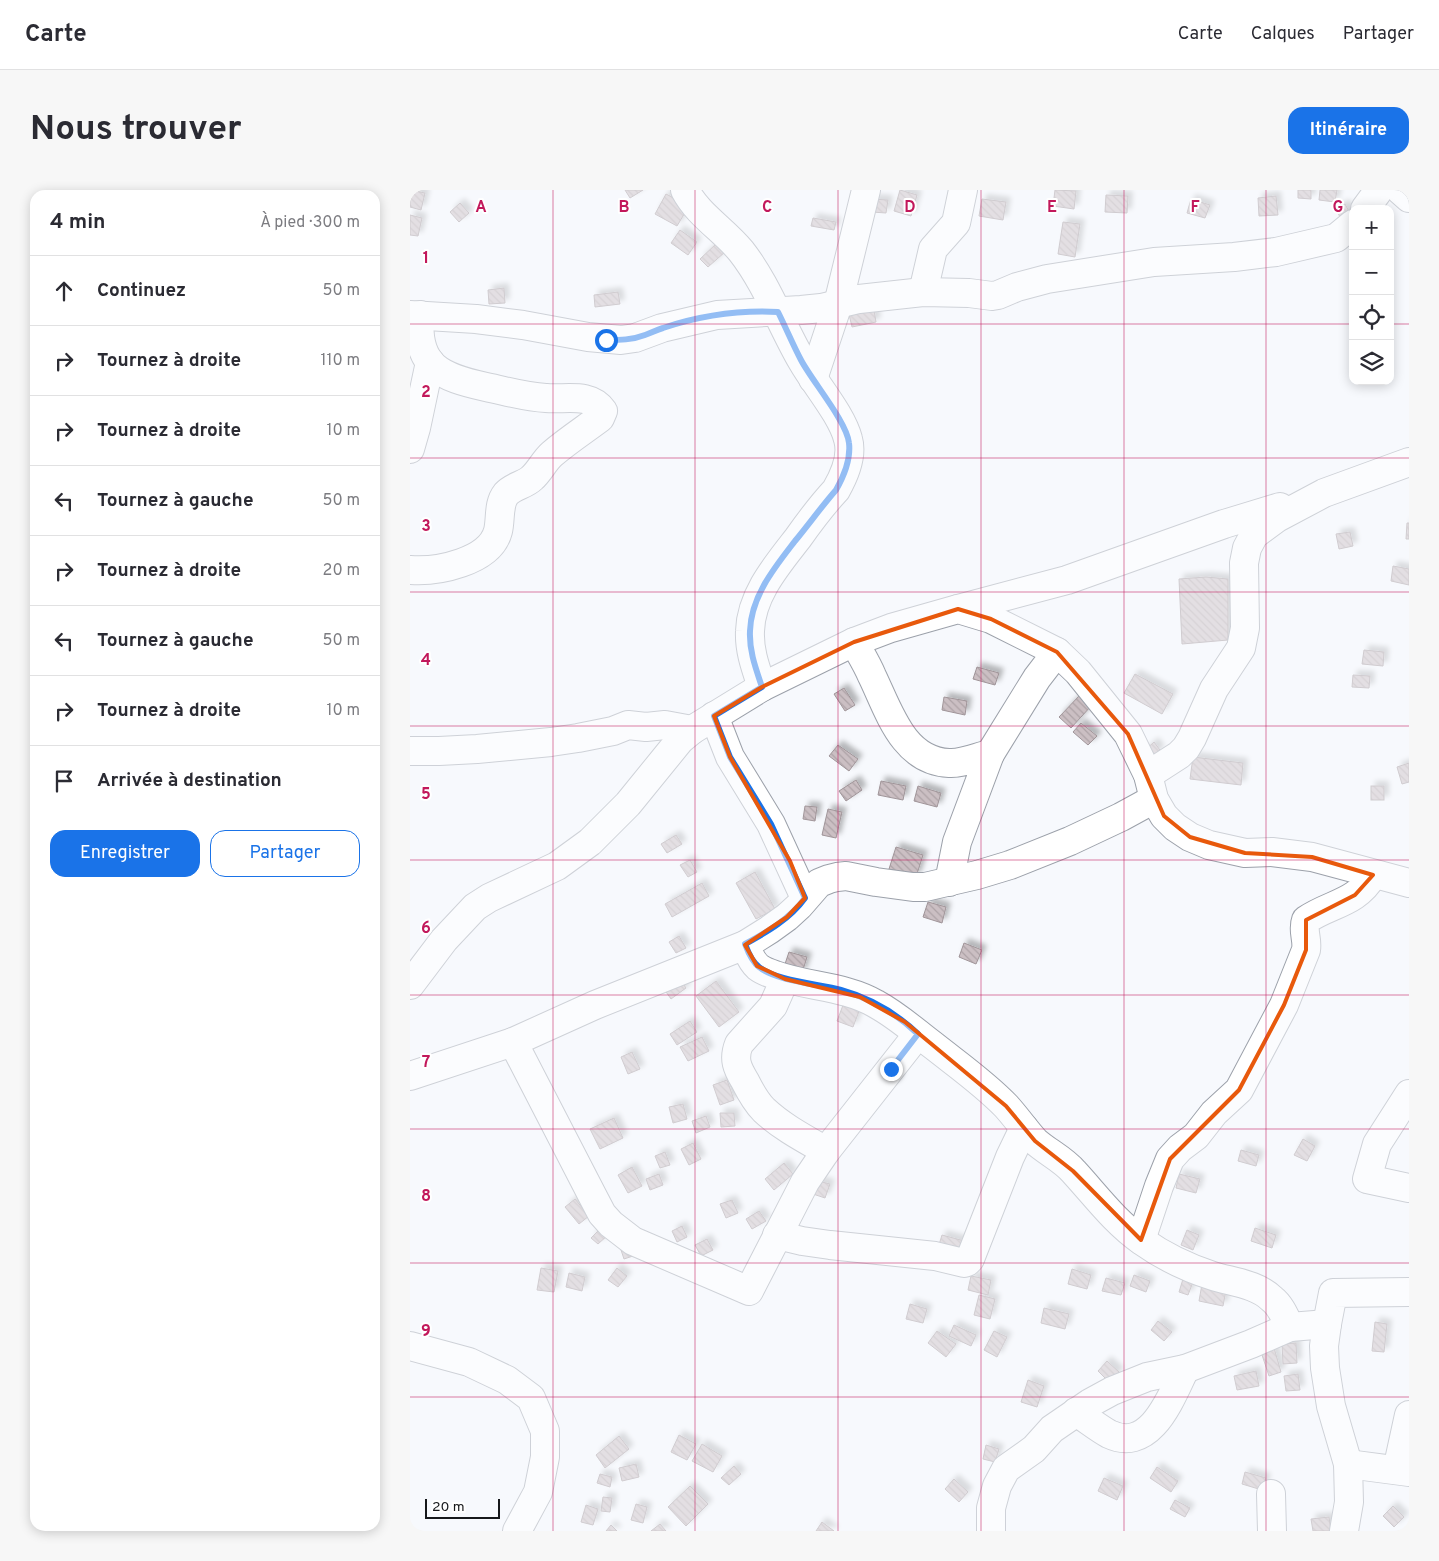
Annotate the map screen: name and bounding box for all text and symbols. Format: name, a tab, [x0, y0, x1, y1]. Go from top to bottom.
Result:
text: Carte	[25, 20, 87, 50]
text: Carte	[1178, 23, 1223, 46]
text: Calques	[1251, 23, 1315, 46]
text: Partager	[1343, 23, 1414, 46]
button: Itinéraire	[1288, 107, 1409, 154]
text: Nous trouver	[30, 108, 242, 152]
text: A	[475, 198, 487, 218]
text: B	[618, 198, 630, 218]
text: C	[762, 198, 772, 218]
text: D	[904, 198, 916, 218]
text: E	[1047, 198, 1057, 218]
text: F	[1190, 198, 1200, 218]
text: G	[1333, 198, 1343, 218]
map controls	[1349, 205, 1394, 385]
button: +	[1349, 205, 1394, 250]
text: 4 min	[50, 209, 106, 236]
text: À pied · 300 m	[260, 213, 360, 233]
text: 1	[423, 249, 429, 269]
button: −	[1349, 250, 1394, 295]
icon: ahead	[50, 277, 78, 305]
text: Continuez	[97, 279, 186, 303]
text: 50 m	[323, 281, 360, 301]
button: locate	[1349, 295, 1394, 340]
route start	[595, 329, 618, 352]
button: layers	[1349, 340, 1394, 385]
icon: right	[50, 347, 78, 375]
text: Tournez à droite	[97, 349, 241, 373]
text: 110 m	[320, 351, 360, 371]
text: 2	[421, 383, 431, 403]
icon: right	[50, 417, 78, 445]
text: Tournez à droite	[97, 419, 241, 443]
text: 10 m	[326, 421, 360, 441]
icon: left	[50, 487, 78, 515]
text: Tournez à gauche	[97, 489, 254, 513]
text: 50 m	[323, 491, 360, 511]
text: 3	[421, 517, 431, 537]
icon: right	[50, 557, 78, 585]
text: Tournez à droite	[97, 559, 241, 583]
text: 20 m	[323, 561, 360, 581]
icon: left	[50, 627, 78, 655]
text: Tournez à gauche	[97, 629, 254, 653]
text: 50 m	[323, 631, 360, 651]
text: 4	[421, 651, 431, 671]
icon: right	[50, 697, 78, 725]
text: Tournez à droite	[97, 699, 241, 723]
text: 10 m	[326, 701, 360, 721]
icon: arrive	[50, 767, 78, 795]
text: Arrivée à destination	[97, 769, 282, 793]
text: 5	[421, 785, 431, 805]
button: Enregistrer	[50, 830, 200, 877]
button: Partager	[210, 830, 360, 877]
text: 6	[421, 919, 431, 939]
text: 7	[422, 1053, 430, 1073]
route end	[880, 1058, 903, 1081]
text: 8	[421, 1187, 431, 1207]
text: 9	[421, 1322, 431, 1342]
scale bar	[425, 1496, 500, 1519]
text: 20 m	[432, 1499, 465, 1516]

